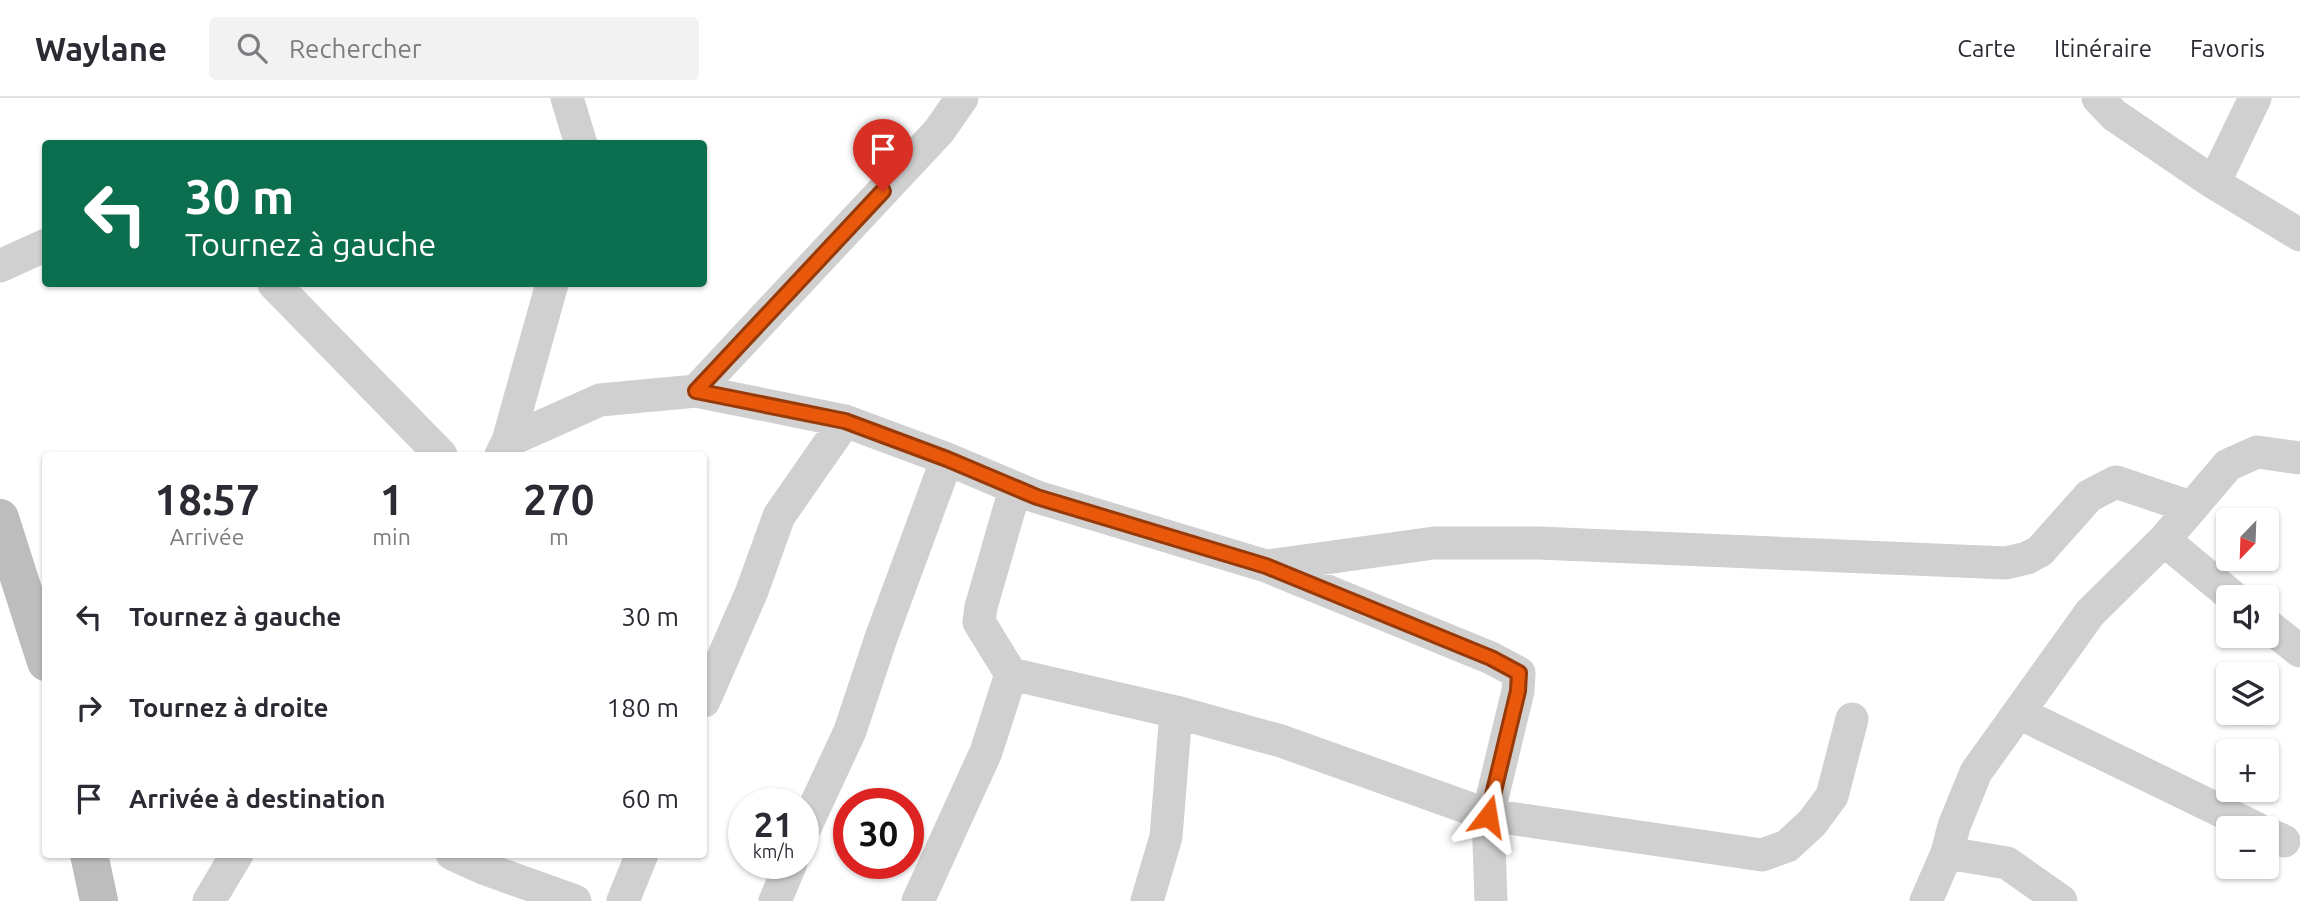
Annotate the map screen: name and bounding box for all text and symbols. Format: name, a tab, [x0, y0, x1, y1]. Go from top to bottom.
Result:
search box	[209, 17, 699, 80]
icon: search	[233, 29, 271, 67]
text: Waylane	[35, 30, 167, 67]
text: Rechercher	[289, 34, 422, 63]
text: Carte	[1957, 35, 2016, 62]
text: Itinéraire	[2054, 35, 2152, 62]
text: Favoris	[2190, 35, 2265, 62]
pin	[853, 119, 913, 191]
icon: arrive	[864, 130, 902, 168]
icon: left	[70, 168, 161, 259]
text: 30 m	[185, 168, 294, 223]
text: Tournez à gauche	[185, 226, 436, 262]
text: 18:57	[155, 476, 260, 523]
text: 1	[380, 476, 403, 523]
text: 270	[523, 476, 594, 523]
north arrow	[2216, 508, 2278, 570]
map controls	[2216, 508, 2279, 879]
text: Arrivée	[170, 524, 244, 549]
text: min	[372, 524, 411, 549]
text: m	[549, 524, 569, 549]
button: sound	[2216, 585, 2279, 648]
icon: left	[70, 598, 108, 636]
text: Tournez à gauche	[129, 602, 341, 631]
text: 30 m	[621, 602, 679, 631]
button: layers	[2216, 662, 2279, 725]
icon: right	[70, 689, 108, 727]
text: Tournez à droite	[129, 693, 328, 722]
text: 180 m	[607, 693, 679, 722]
button: +	[2216, 739, 2279, 802]
position arrow	[1451, 779, 1525, 853]
icon: arrive	[70, 780, 108, 818]
text: Arrivée à destination	[129, 784, 385, 813]
text: 60 m	[621, 784, 679, 813]
speed limit sign: 30	[833, 788, 924, 879]
text: 21	[754, 804, 793, 844]
button: −	[2216, 816, 2279, 879]
text: km/h	[753, 841, 794, 861]

